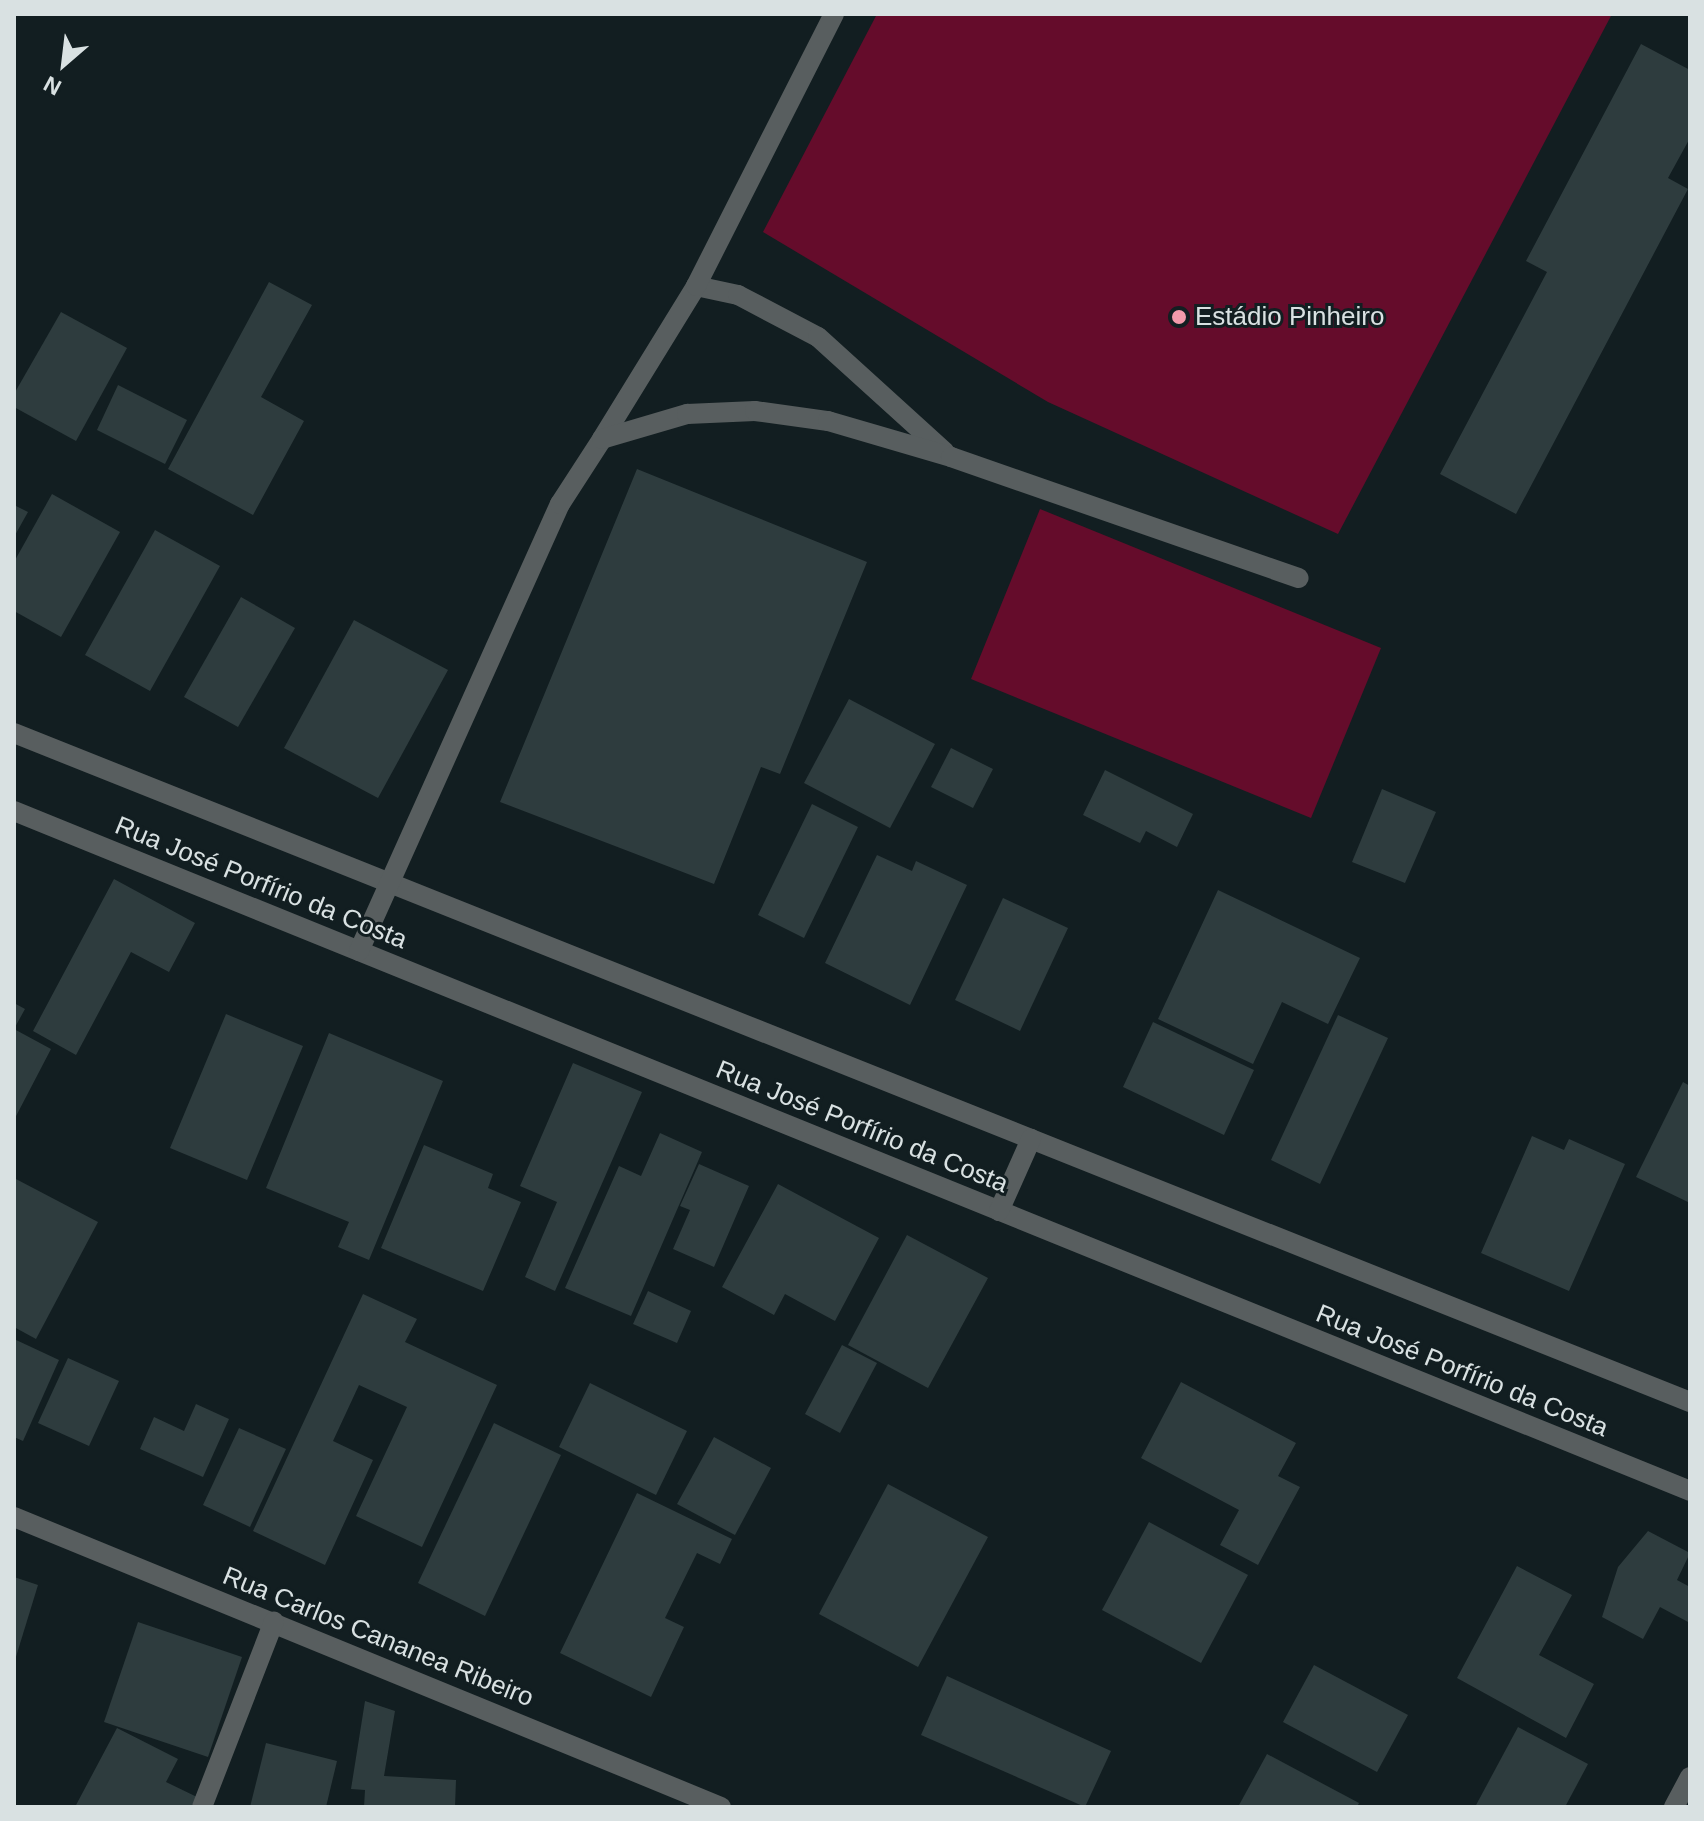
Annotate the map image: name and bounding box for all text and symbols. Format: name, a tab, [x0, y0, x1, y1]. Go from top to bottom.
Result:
north arrow	[24, 24, 104, 104]
text: N	[40, 71, 65, 100]
place label: Estádio Pinheiro	[1195, 301, 1384, 333]
marker: Estádio Pinheiro	[1170, 308, 1188, 326]
street label: Rua José Porfírio da Costa	[110, 810, 412, 956]
street label: Rua José Porfírio da Costa	[711, 1054, 1013, 1200]
street label: Rua José Porfírio da Costa	[1311, 1298, 1613, 1444]
street label: Rua Carlos Cananea Ribeiro	[218, 1560, 538, 1714]

